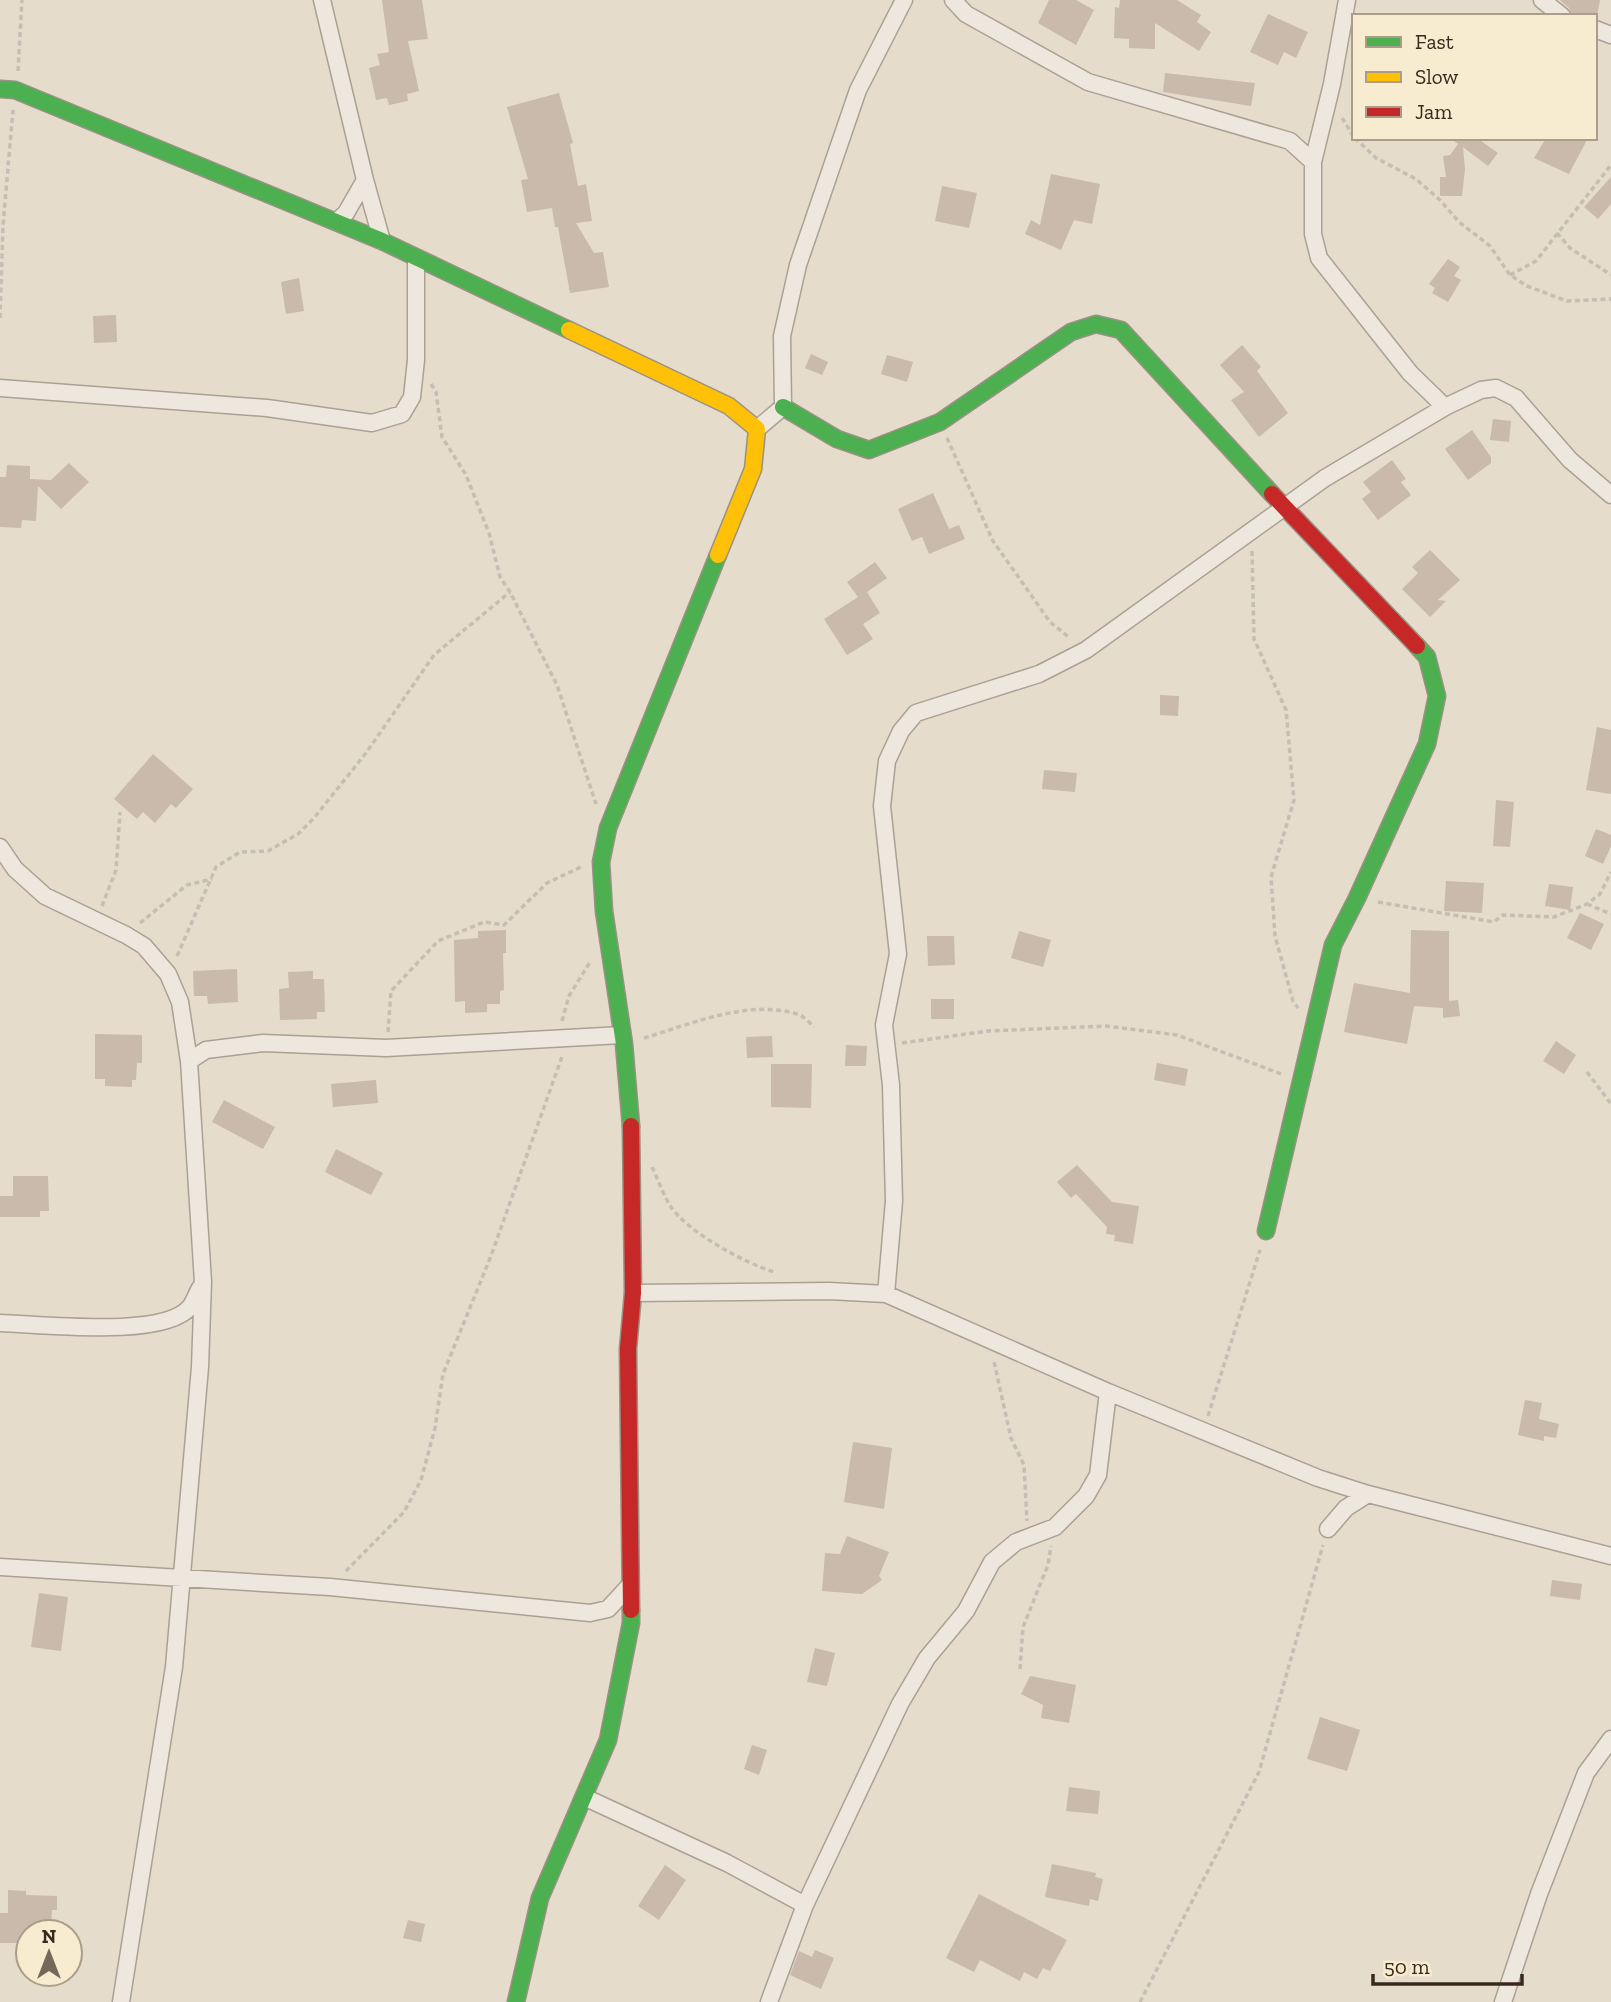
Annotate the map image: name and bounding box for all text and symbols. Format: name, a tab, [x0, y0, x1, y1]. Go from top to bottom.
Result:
legend	[1352, 14, 1597, 140]
text: Fast	[1415, 29, 1454, 54]
text: Slow	[1415, 64, 1458, 89]
text: Jam	[1415, 99, 1452, 124]
north arrow	[14, 1918, 84, 1988]
text: N	[42, 1925, 56, 1948]
scale bar	[1373, 1942, 1522, 1986]
text: 50 m	[1384, 1954, 1430, 1979]

